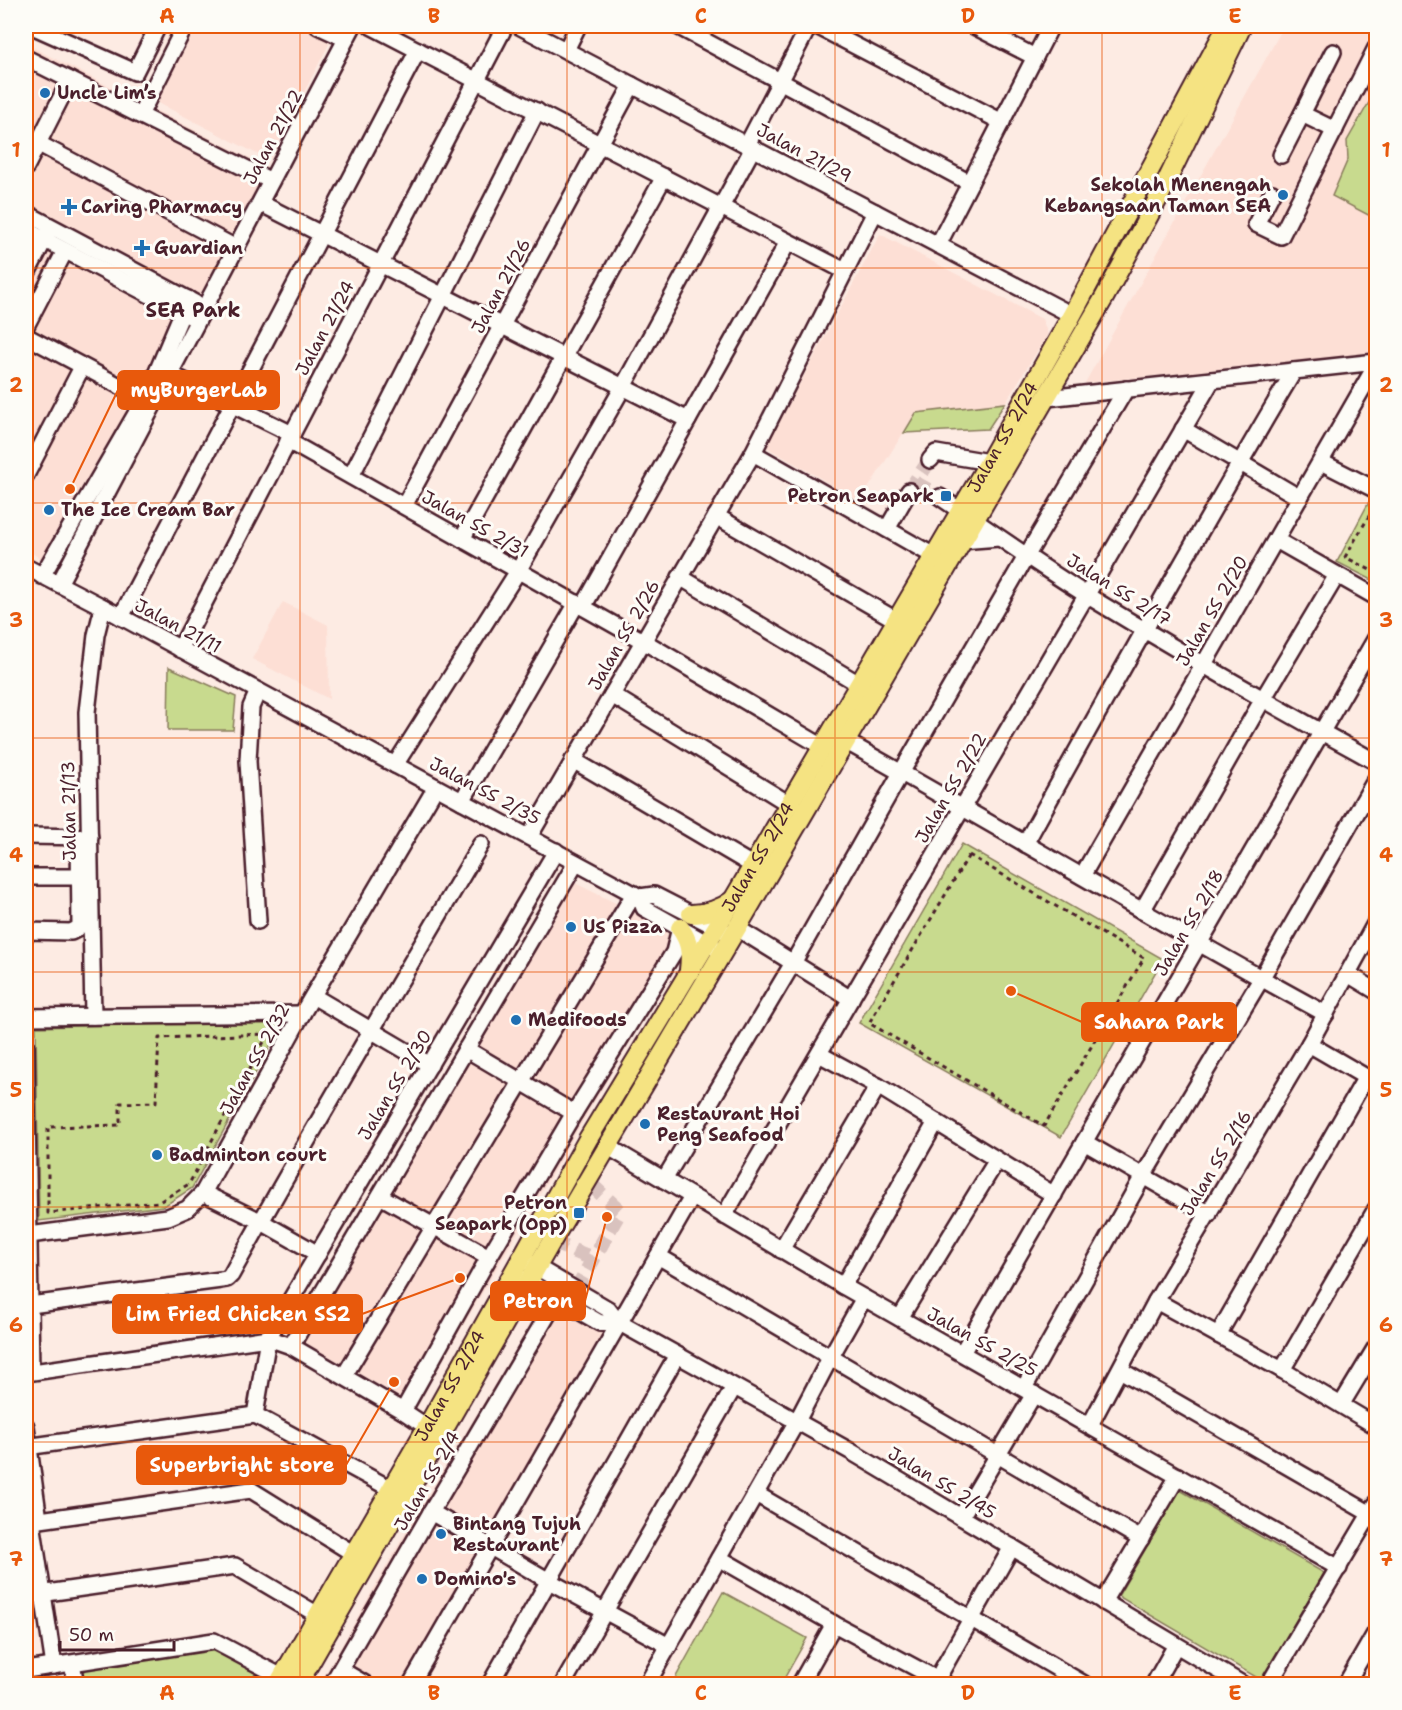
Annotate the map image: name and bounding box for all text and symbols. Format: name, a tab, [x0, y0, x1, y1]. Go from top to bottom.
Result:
text: A	[159, 3, 175, 29]
text: B	[428, 3, 440, 29]
text: C	[695, 3, 707, 29]
text: D	[961, 3, 975, 29]
text: E	[1228, 3, 1242, 29]
place label: Uncle Lim’s	[57, 81, 156, 105]
street label: Jalan 21/22	[238, 85, 308, 189]
marker: Uncle Lim’s	[38, 86, 52, 100]
street label: Jalan 21/29	[752, 118, 856, 188]
text: 1	[11, 137, 21, 163]
text: 1	[1381, 137, 1391, 163]
place label: Sekolah Menengah Kebangsaan Taman SEA	[1045, 173, 1271, 218]
marker: Sekolah Menengah Kebangsaan Taman SEA	[1276, 188, 1290, 202]
place label: Caring Pharmacy	[81, 195, 242, 219]
marker: Caring Pharmacy	[62, 200, 76, 214]
street label: Jalan 21/26	[466, 234, 536, 338]
place label: Guardian	[154, 236, 243, 260]
marker: Guardian	[135, 241, 149, 255]
street label: Jalan 21/24	[290, 276, 360, 380]
district label: SEA Park	[146, 297, 240, 323]
callout: myBurgerLab	[118, 371, 279, 409]
text: 2	[9, 372, 23, 398]
text: 2	[1379, 372, 1393, 398]
text: myBurgerLab	[130, 377, 268, 403]
street label: Jalan SS 2/24	[962, 378, 1044, 497]
place label: Petron Seapark	[787, 484, 934, 508]
street label: Jalan SS 2/31	[417, 485, 533, 563]
marker: Petron Seapark	[939, 489, 953, 503]
place label: The Ice Cream Bar	[61, 498, 235, 522]
marker: The Ice Cream Bar	[42, 503, 56, 517]
street label: Jalan SS 2/17	[1062, 548, 1176, 632]
street label: Jalan SS 2/20	[1171, 551, 1253, 671]
street label: Jalan SS 2/26	[583, 575, 665, 695]
street label: Jalan 21/11	[130, 593, 226, 659]
text: 3	[9, 607, 23, 633]
text: 3	[1379, 607, 1393, 633]
street label: Jalan SS 2/22	[910, 728, 992, 848]
street label: Jalan SS 2/35	[425, 752, 545, 830]
street label: Jalan 21/13	[56, 761, 82, 861]
street label: Jalan SS 2/24	[716, 798, 799, 917]
text: 4	[9, 842, 23, 868]
text: 4	[1379, 842, 1393, 868]
street label: Jalan SS 2/18	[1149, 865, 1229, 981]
place label: US Pizza	[583, 915, 663, 939]
marker: US Pizza	[564, 920, 578, 934]
street label: Jalan SS 2/32	[215, 999, 295, 1119]
callout: Sahara Park	[1082, 1003, 1236, 1041]
place label: Medifoods	[528, 1008, 627, 1032]
text: Sahara Park	[1094, 1009, 1224, 1035]
marker: Medifoods	[509, 1013, 523, 1027]
street label: Jalan SS 2/30	[353, 1025, 437, 1145]
text: 5	[10, 1077, 22, 1103]
text: 5	[1380, 1077, 1392, 1103]
place label: Restaurant Hoi Peng Seafood	[657, 1102, 800, 1147]
street label: Jalan SS 2/16	[1175, 1106, 1257, 1220]
marker: Restaurant Hoi Peng Seafood	[638, 1117, 652, 1131]
place label: Badminton court	[169, 1143, 327, 1167]
marker: Badminton court	[150, 1148, 164, 1162]
place label: Petron Seapark (Opp)	[435, 1191, 567, 1236]
marker: Petron Seapark (Opp)	[572, 1206, 586, 1220]
callout: Petron	[491, 1282, 585, 1320]
text: Petron	[503, 1288, 573, 1314]
callout: Lim Fried Chicken SS2	[113, 1295, 362, 1333]
text: Lim Fried Chicken SS2	[125, 1301, 351, 1327]
street label: Jalan SS 2/25	[922, 1302, 1042, 1382]
text: 6	[9, 1312, 23, 1338]
text: 6	[1379, 1312, 1393, 1338]
street label: Jalan SS 2/24	[409, 1326, 491, 1446]
street label: Jalan SS 2/4	[389, 1427, 465, 1535]
street label: Jalan SS 2/45	[883, 1441, 1001, 1525]
callout: Superbright store	[137, 1446, 346, 1484]
text: Superbright store	[150, 1452, 334, 1478]
place label: Bintang Tujuh Restaurant	[453, 1512, 581, 1557]
marker: Bintang Tujuh Restaurant	[434, 1527, 448, 1541]
text: 7	[9, 1546, 23, 1572]
text: 7	[1379, 1546, 1393, 1572]
place label: Domino's	[434, 1567, 516, 1591]
marker: Domino's	[415, 1572, 429, 1586]
scale bar	[60, 1614, 174, 1652]
text: 50 m	[69, 1623, 114, 1647]
text: A	[159, 1680, 175, 1706]
text: B	[428, 1680, 440, 1706]
text: C	[695, 1680, 707, 1706]
text: D	[961, 1680, 975, 1706]
text: E	[1228, 1680, 1242, 1706]

